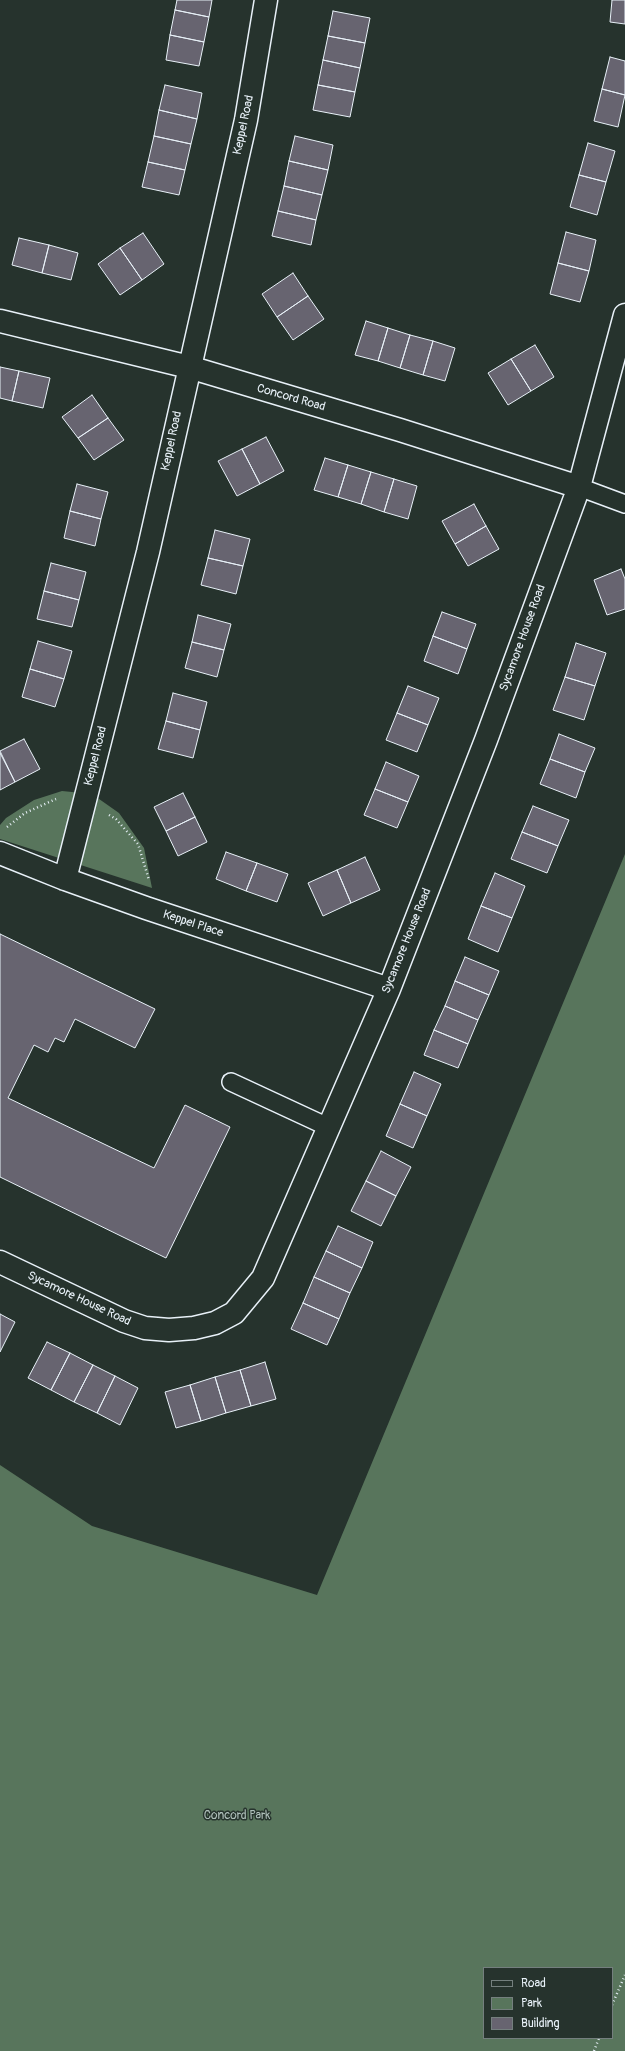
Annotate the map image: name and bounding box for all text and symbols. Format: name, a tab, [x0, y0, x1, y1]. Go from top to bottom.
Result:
street label: Keppel Road	[231, 94, 257, 156]
street label: Concord Road	[255, 381, 327, 415]
street label: Keppel Road	[159, 410, 185, 472]
street label: Sycamore House Road	[497, 583, 549, 693]
street label: Keppel Road	[82, 725, 110, 787]
street label: Sycamore House Road	[379, 886, 435, 996]
street label: Keppel Place	[161, 907, 225, 941]
street label: Sycamore House Road	[25, 1269, 133, 1329]
park label: Concord Park	[204, 1809, 270, 1823]
legend	[483, 1967, 613, 2039]
text: Road	[521, 1976, 546, 1991]
text: Park	[521, 1996, 542, 2011]
text: Building	[521, 2016, 560, 2031]

